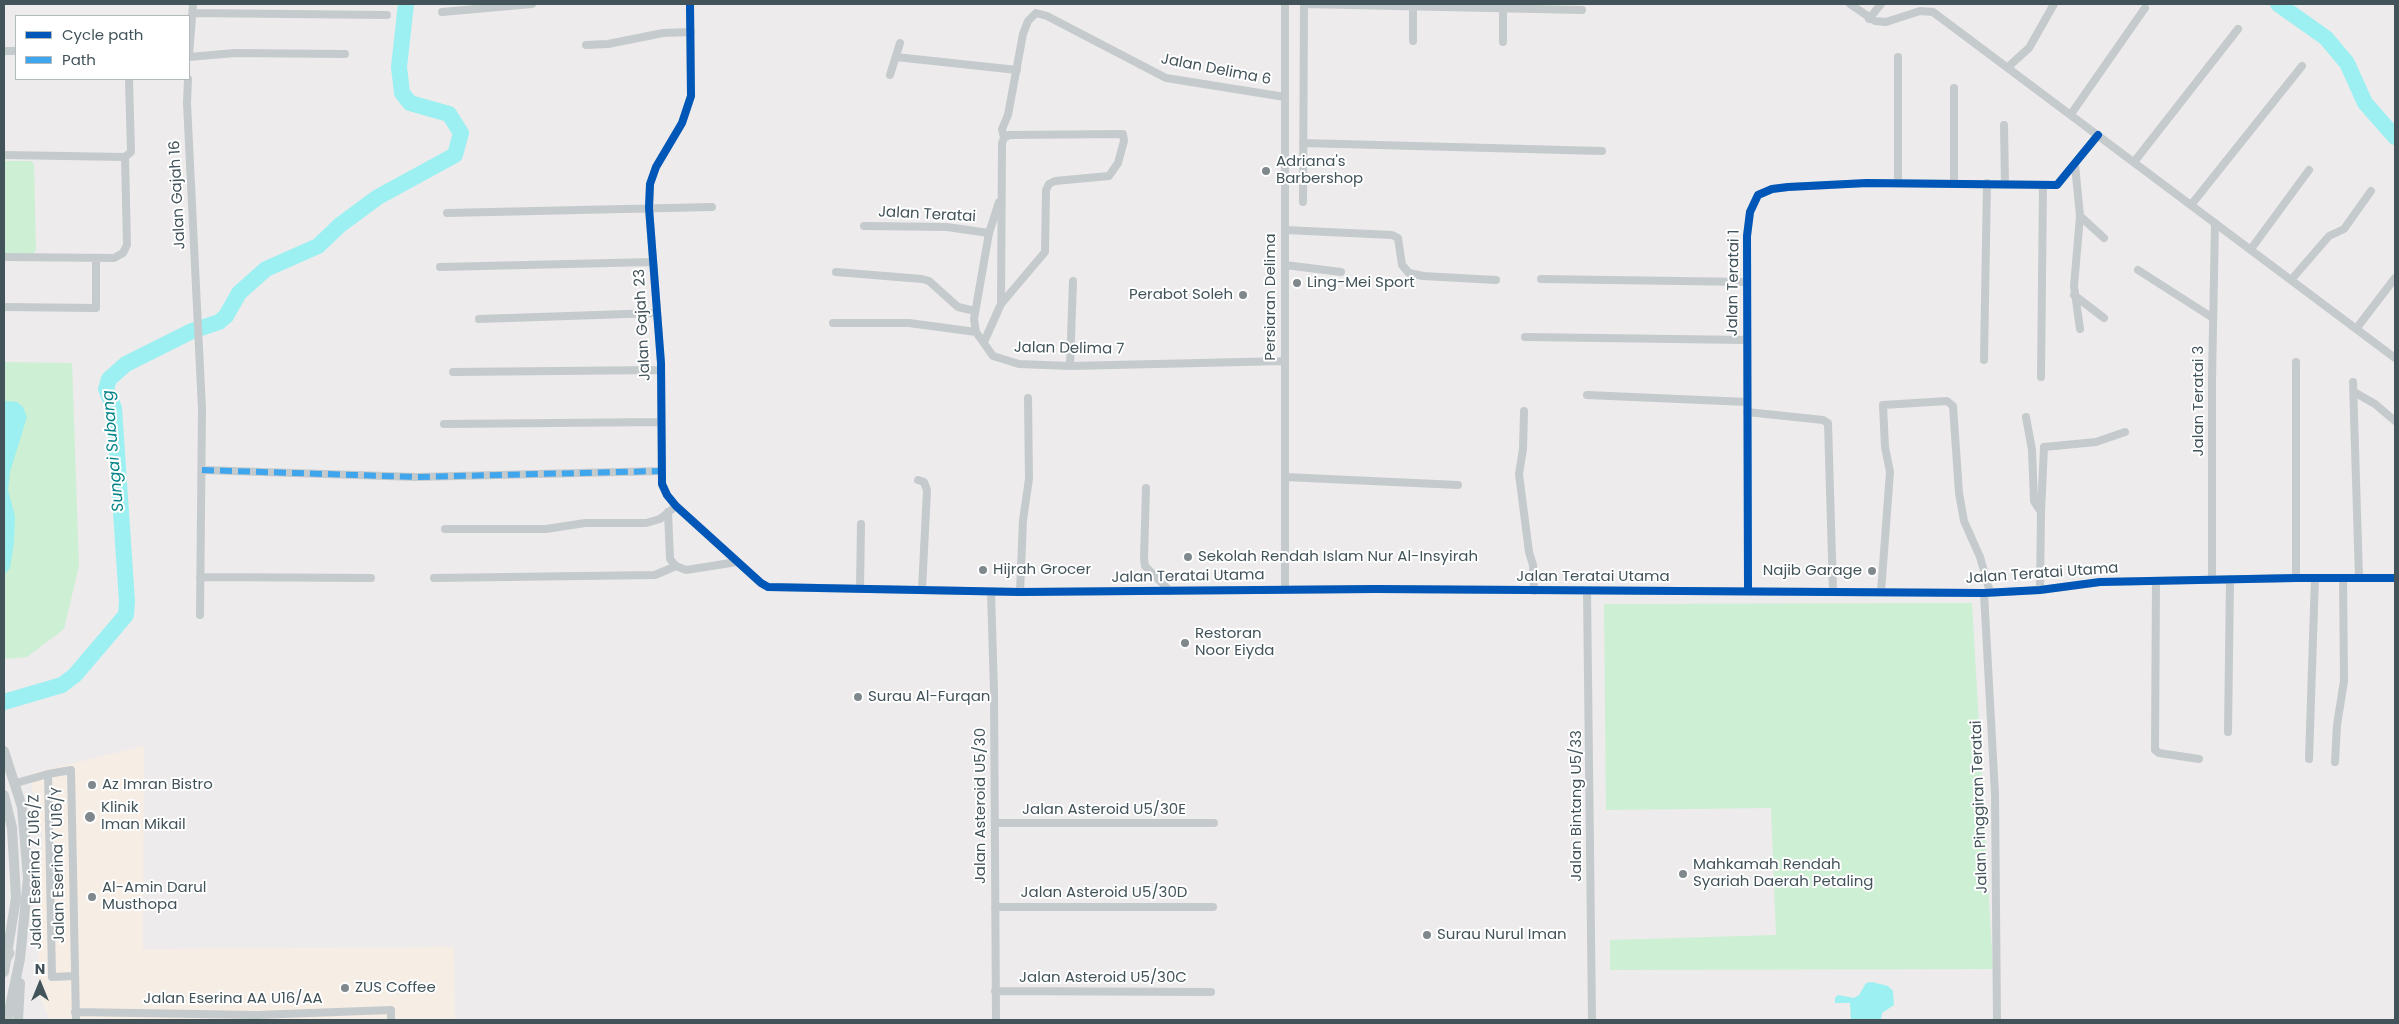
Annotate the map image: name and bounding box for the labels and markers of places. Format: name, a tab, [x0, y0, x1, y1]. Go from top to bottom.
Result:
place label: Adriana's Barbershop	[1276, 153, 1363, 188]
marker: Adriana's Barbershop	[1260, 165, 1272, 177]
place label: Ling-Mei Sport	[1307, 274, 1415, 292]
marker: Ling-Mei Sport	[1291, 277, 1303, 289]
place label: Perabot Soleh	[1129, 286, 1233, 304]
marker: Perabot Soleh	[1237, 289, 1249, 301]
place label: Sekolah Rendah Islam Nur Al-Insyirah	[1198, 548, 1478, 566]
marker: Sekolah Rendah Islam Nur Al-Insyirah	[1182, 551, 1194, 563]
place label: Hijrah Grocer	[993, 561, 1091, 579]
place label: Najib Garage	[1763, 562, 1862, 580]
marker: Hijrah Grocer	[977, 564, 989, 576]
marker: Najib Garage	[1866, 565, 1878, 577]
place label: Restoran Noor Eiyda	[1195, 625, 1274, 660]
marker: Restoran Noor Eiyda	[1179, 637, 1191, 649]
place label: Surau Al-Furqan	[868, 688, 990, 706]
marker: Surau Al-Furqan	[852, 691, 864, 703]
place label: Az Imran Bistro	[102, 776, 213, 794]
marker: Az Imran Bistro	[86, 779, 98, 791]
place label: Klinik Iman Mikail	[101, 799, 186, 834]
marker: Klinik Iman Mikail	[83, 810, 97, 824]
place label: Mahkamah Rendah Syariah Daerah Petaling	[1693, 856, 1874, 891]
marker: Mahkamah Rendah Syariah Daerah Petaling	[1677, 868, 1689, 880]
place label: Al-Amin Darul Musthopa	[102, 879, 207, 914]
marker: Al-Amin Darul Musthopa	[86, 891, 98, 903]
place label: Surau Nurul Iman	[1437, 926, 1567, 944]
marker: Surau Nurul Iman	[1421, 929, 1433, 941]
place label: ZUS Coffee	[355, 979, 436, 997]
marker: ZUS Coffee	[339, 982, 351, 994]

